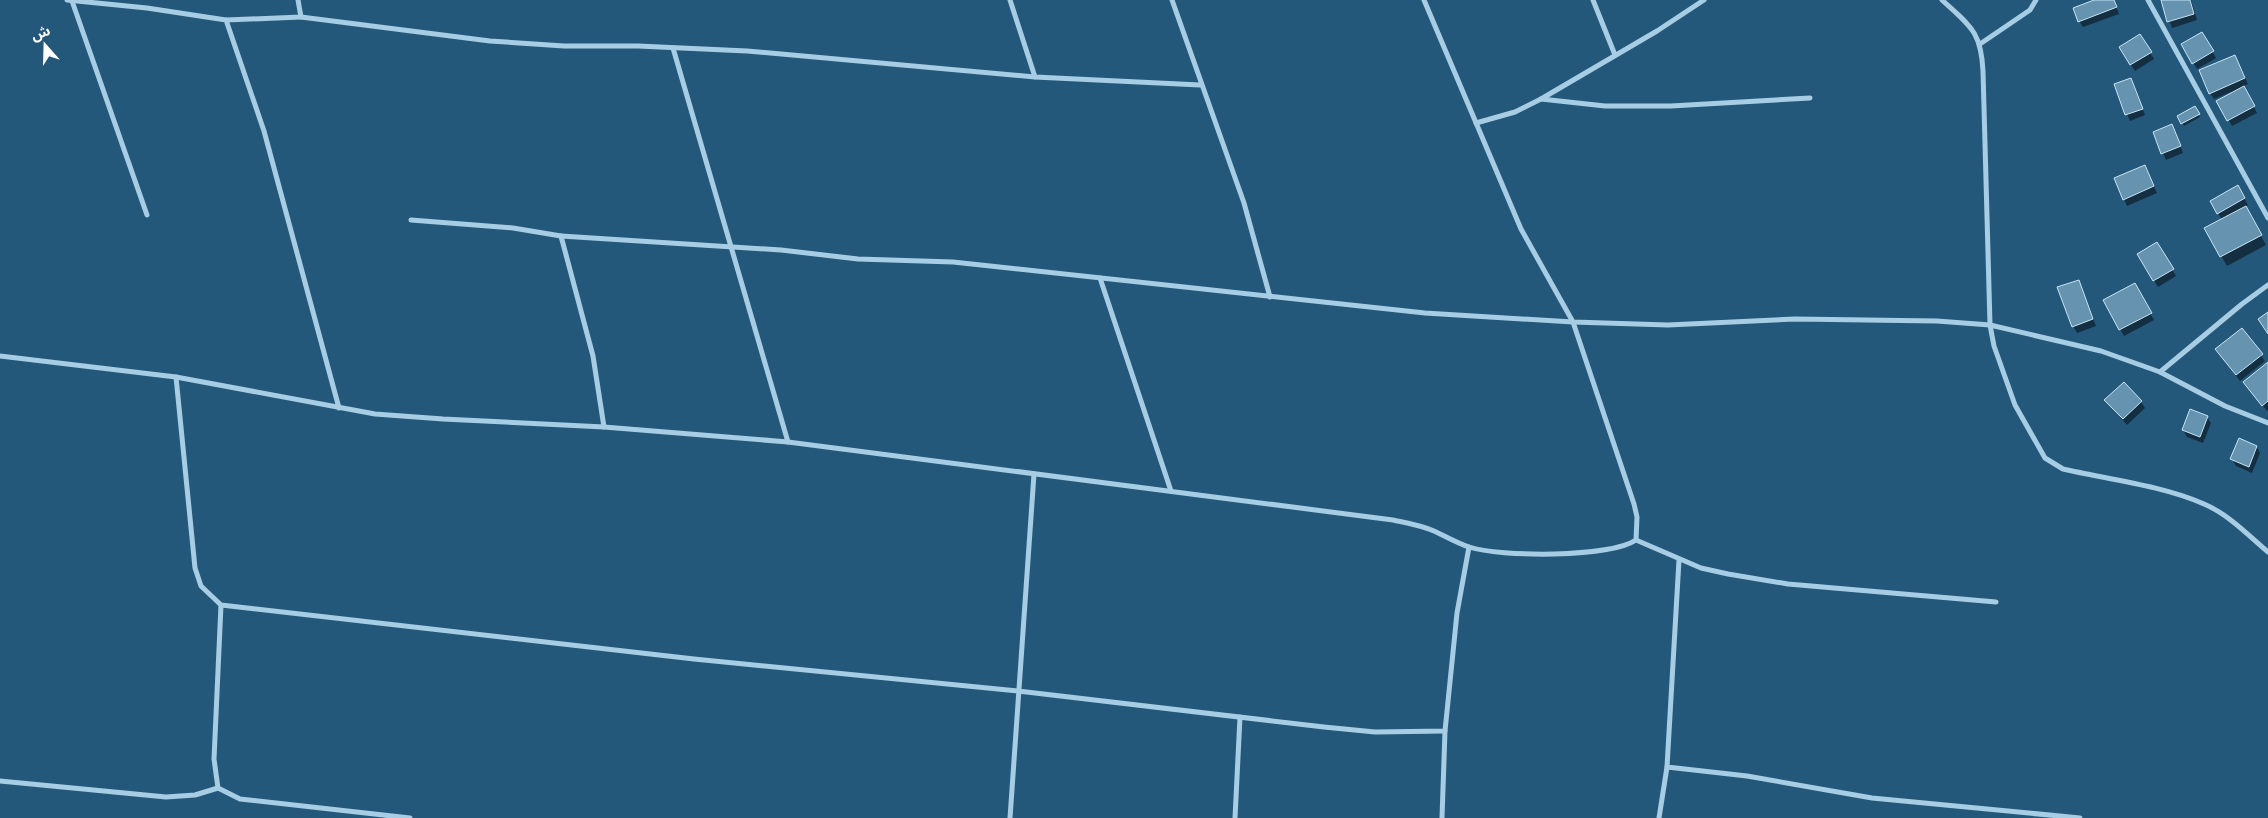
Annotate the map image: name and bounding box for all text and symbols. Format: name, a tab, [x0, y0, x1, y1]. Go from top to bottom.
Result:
north arrow	[20, 20, 70, 70]
text: ش	[28, 20, 53, 45]

